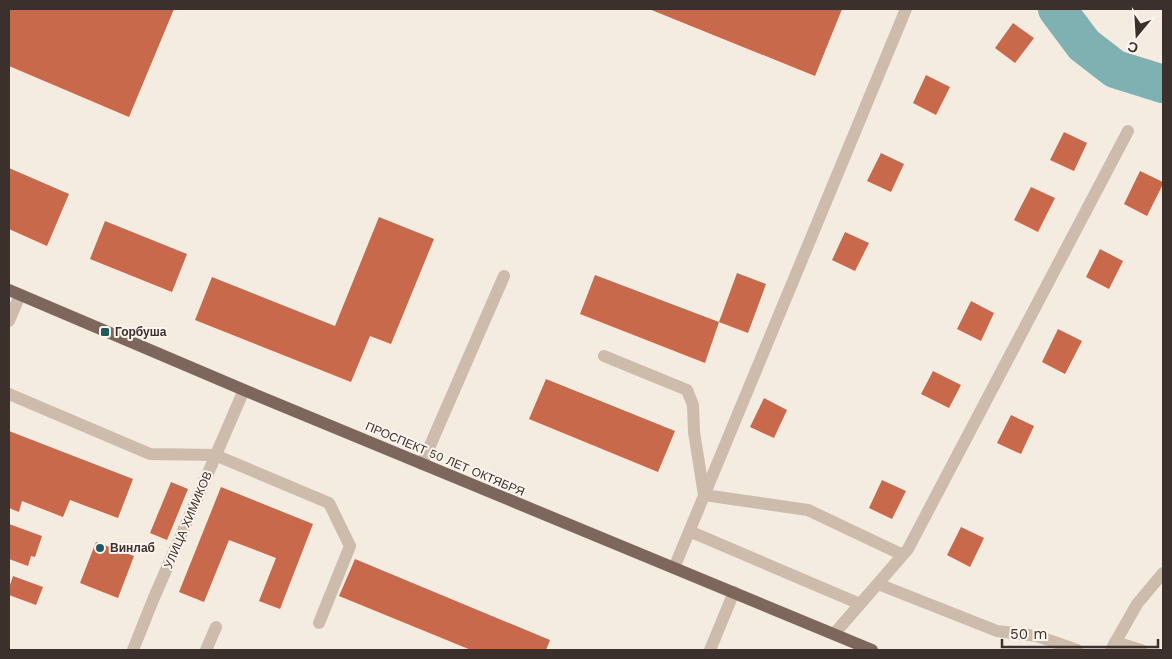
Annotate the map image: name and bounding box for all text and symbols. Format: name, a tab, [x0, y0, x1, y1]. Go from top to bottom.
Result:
north arrow	[1112, 10, 1162, 60]
text: С	[1126, 38, 1140, 57]
place label: Горбуша	[115, 325, 167, 339]
marker: Горбуша	[99, 326, 111, 338]
street label: ПРОСПЕКТ 50 ЛЕТ ОКТЯБРЯ	[363, 419, 527, 499]
street label: УЛИЦА ХИМИКОВ	[161, 469, 215, 571]
place label: Винлаб	[110, 541, 155, 555]
marker: Винлаб	[94, 542, 106, 554]
scale bar	[1002, 616, 1158, 648]
text: 50 m	[1010, 625, 1047, 643]

